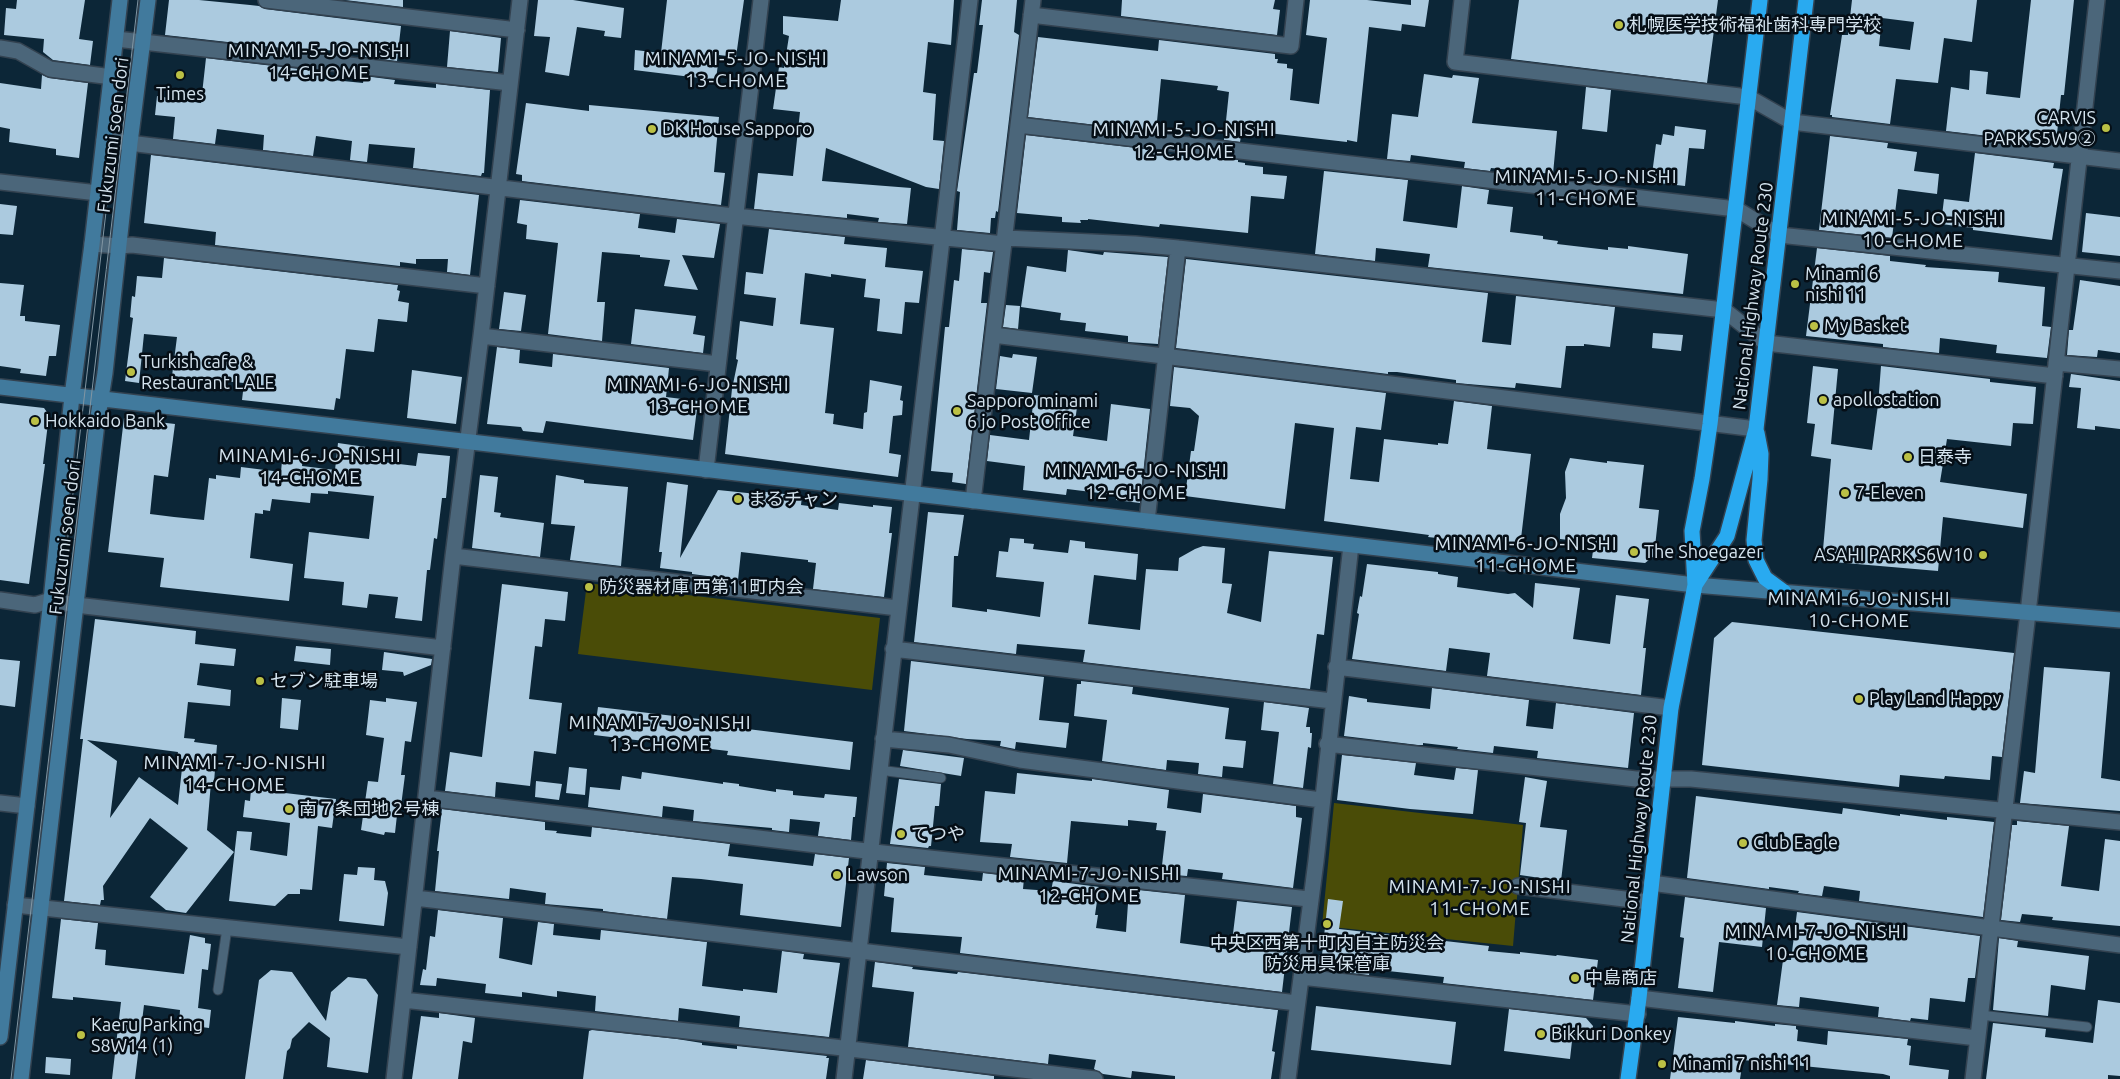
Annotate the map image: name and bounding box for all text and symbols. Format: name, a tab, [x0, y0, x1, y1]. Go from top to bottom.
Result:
place label: 札幌医学技術福祉歯科専門学校	[1629, 14, 1881, 36]
marker: 札幌医学技術福祉歯科専門学校	[1613, 19, 1625, 31]
district label: MINAMI-5-JO-NISHI 14-CHOME	[225, 40, 413, 84]
district label: MINAMI-5-JO-NISHI 13-CHOME	[642, 48, 830, 92]
street label: Fukuzumi soen dori	[93, 56, 133, 214]
marker: Times	[174, 69, 186, 81]
place label: Times	[156, 83, 204, 105]
place label: CARVIS PARK S5W9②	[1984, 107, 2096, 150]
place label: DK House Sapporo	[662, 118, 813, 140]
district label: MINAMI-5-JO-NISHI 12-CHOME	[1090, 119, 1278, 163]
marker: CARVIS PARK S5W9②	[2100, 122, 2112, 134]
marker: DK House Sapporo	[646, 123, 658, 135]
district label: MINAMI-5-JO-NISHI 11-CHOME	[1492, 166, 1680, 210]
street label: National Highway Route 230	[1728, 181, 1778, 411]
district label: MINAMI-5-JO-NISHI 10-CHOME	[1819, 208, 2007, 252]
place label: Minami 6 nishi 11	[1805, 263, 1879, 306]
marker: Minami 6 nishi 11	[1789, 278, 1801, 290]
place label: My Basket	[1824, 315, 1907, 337]
marker: My Basket	[1808, 320, 1820, 332]
place label: Turkish cafe & Restaurant LALE	[141, 351, 275, 394]
marker: Turkish cafe & Restaurant LALE	[125, 366, 137, 378]
district label: MINAMI-6-JO-NISHI 13-CHOME	[604, 374, 792, 418]
place label: apollostation	[1833, 389, 1940, 411]
place label: Sapporo minami 6 jo Post Office	[967, 390, 1098, 432]
marker: apollostation	[1817, 394, 1829, 406]
marker: Sapporo minami 6 jo Post Office	[951, 405, 963, 417]
place label: Hokkaido Bank	[45, 410, 165, 432]
marker: Hokkaido Bank	[29, 415, 41, 427]
district label: MINAMI-6-JO-NISHI 14-CHOME	[216, 445, 404, 489]
place label: 日泰寺	[1918, 446, 1972, 468]
marker: 日泰寺	[1902, 451, 1914, 463]
street label: Fukuzumi soen dori	[45, 458, 85, 616]
district label: MINAMI-6-JO-NISHI 12-CHOME	[1042, 460, 1230, 504]
place label: 7-Eleven	[1855, 482, 1924, 504]
marker: 7-Eleven	[1839, 487, 1851, 499]
place label: まるチャン	[748, 488, 838, 510]
marker: まるチャン	[732, 493, 744, 505]
district label: MINAMI-6-JO-NISHI 11-CHOME	[1432, 533, 1620, 577]
place label: The Shoegazer	[1644, 541, 1763, 563]
place label: ASAHI PARK S6W10	[1814, 544, 1973, 566]
marker: The Shoegazer	[1628, 546, 1640, 558]
marker: ASAHI PARK S6W10	[1977, 549, 1989, 561]
place label: 防災器材庫 西第11町内会	[599, 576, 803, 598]
marker: 防災器材庫 西第11町内会	[583, 581, 595, 593]
district label: MINAMI-6-JO-NISHI 10-CHOME	[1765, 588, 1953, 632]
place label: セブン駐車場	[270, 670, 378, 692]
marker: セブン駐車場	[254, 675, 266, 687]
place label: Play Land Happy	[1869, 688, 2001, 710]
marker: Play Land Happy	[1853, 693, 1865, 705]
district label: MINAMI-7-JO-NISHI 13-CHOME	[566, 712, 754, 756]
street label: National Highway Route 230	[1616, 714, 1662, 944]
district label: MINAMI-7-JO-NISHI 14-CHOME	[141, 752, 329, 796]
place label: 南７条団地 2号棟	[299, 798, 439, 820]
marker: 南７条団地 2号棟	[283, 803, 295, 815]
place label: てつや	[911, 823, 965, 845]
marker: てつや	[895, 828, 907, 840]
place label: Club Eagle	[1753, 832, 1838, 854]
marker: Club Eagle	[1737, 837, 1749, 849]
district label: MINAMI-7-JO-NISHI 12-CHOME	[995, 863, 1183, 907]
place label: Lawson	[847, 864, 908, 886]
marker: Lawson	[831, 869, 843, 881]
district label: MINAMI-7-JO-NISHI 11-CHOME	[1386, 876, 1574, 920]
marker: 中央区西第十町内自主防災会 防災用具保管庫	[1321, 918, 1333, 930]
district label: MINAMI-7-JO-NISHI 10-CHOME	[1722, 921, 1910, 965]
place label: 中央区西第十町内自主防災会 防災用具保管庫	[1210, 932, 1444, 974]
place label: 中島商店	[1585, 967, 1657, 989]
marker: 中島商店	[1569, 972, 1581, 984]
place label: Kaeru Parking S8W14 (1)	[91, 1014, 203, 1056]
place label: Bikkuri Donkey	[1551, 1023, 1671, 1045]
marker: Bikkuri Donkey	[1535, 1028, 1547, 1040]
marker: Kaeru Parking S8W14 (1)	[75, 1029, 87, 1041]
place label: Minami 7 nishi 11	[1672, 1053, 1811, 1075]
marker: Minami 7 nishi 11	[1656, 1058, 1668, 1070]

